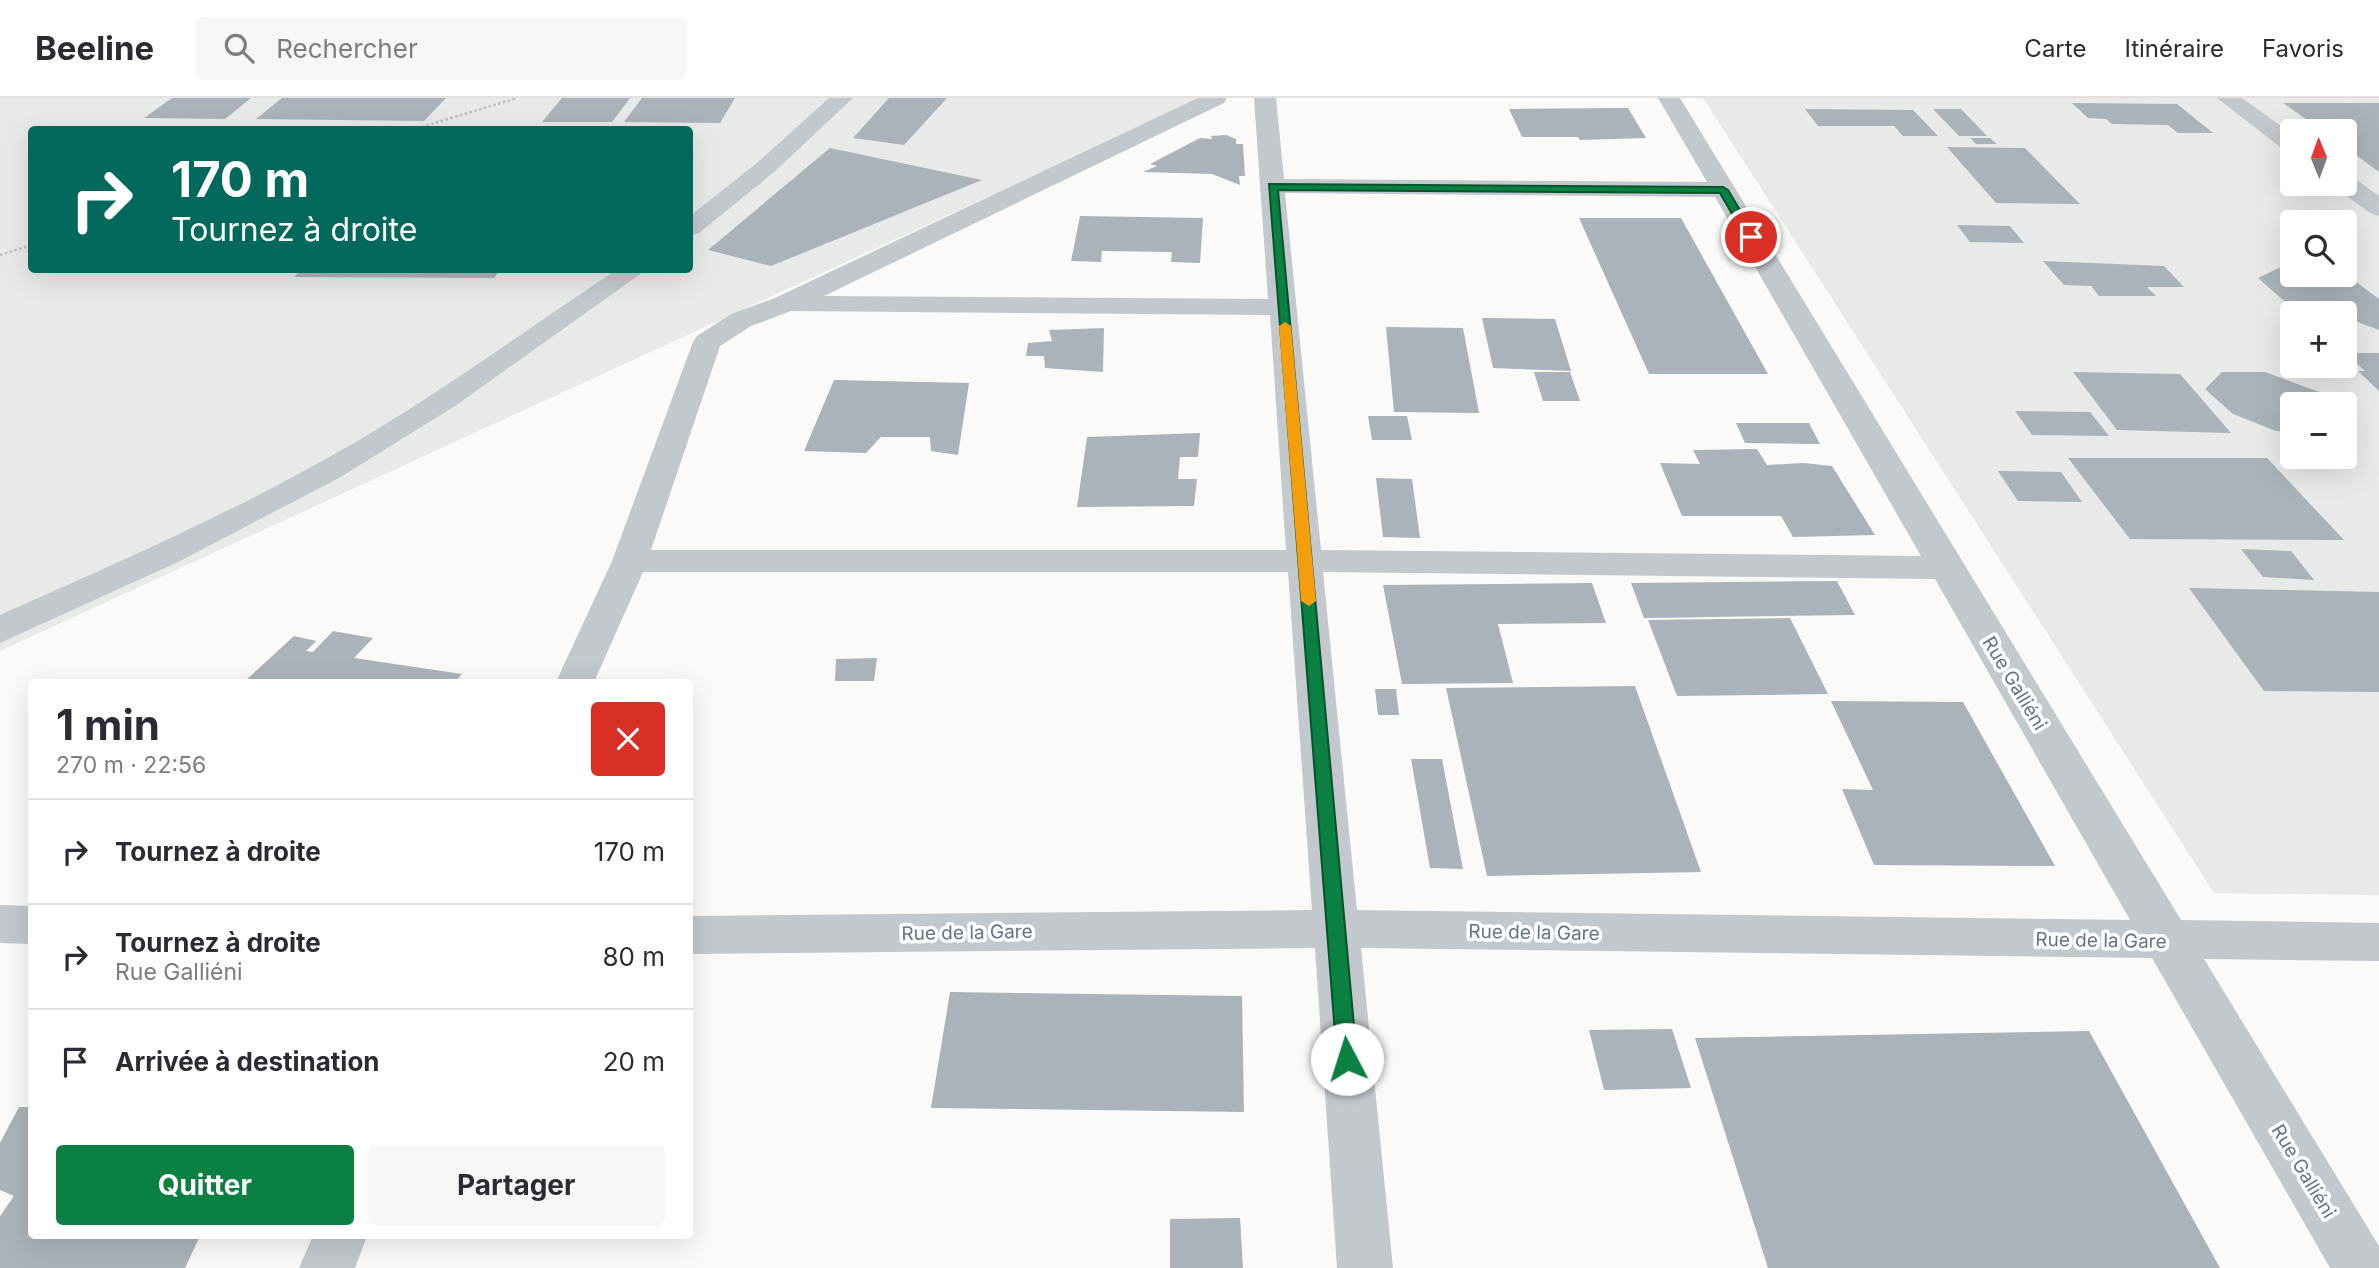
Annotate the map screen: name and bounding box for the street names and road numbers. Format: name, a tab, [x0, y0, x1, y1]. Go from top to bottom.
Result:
street label: Rue Galliéni	[1978, 632, 2052, 734]
street label: Rue de la Gare	[901, 920, 1033, 945]
street label: Rue de la Gare	[1468, 920, 1600, 945]
street label: Rue de la Gare	[2035, 928, 2167, 953]
street label: Rue Galliéni	[2267, 1120, 2341, 1222]

